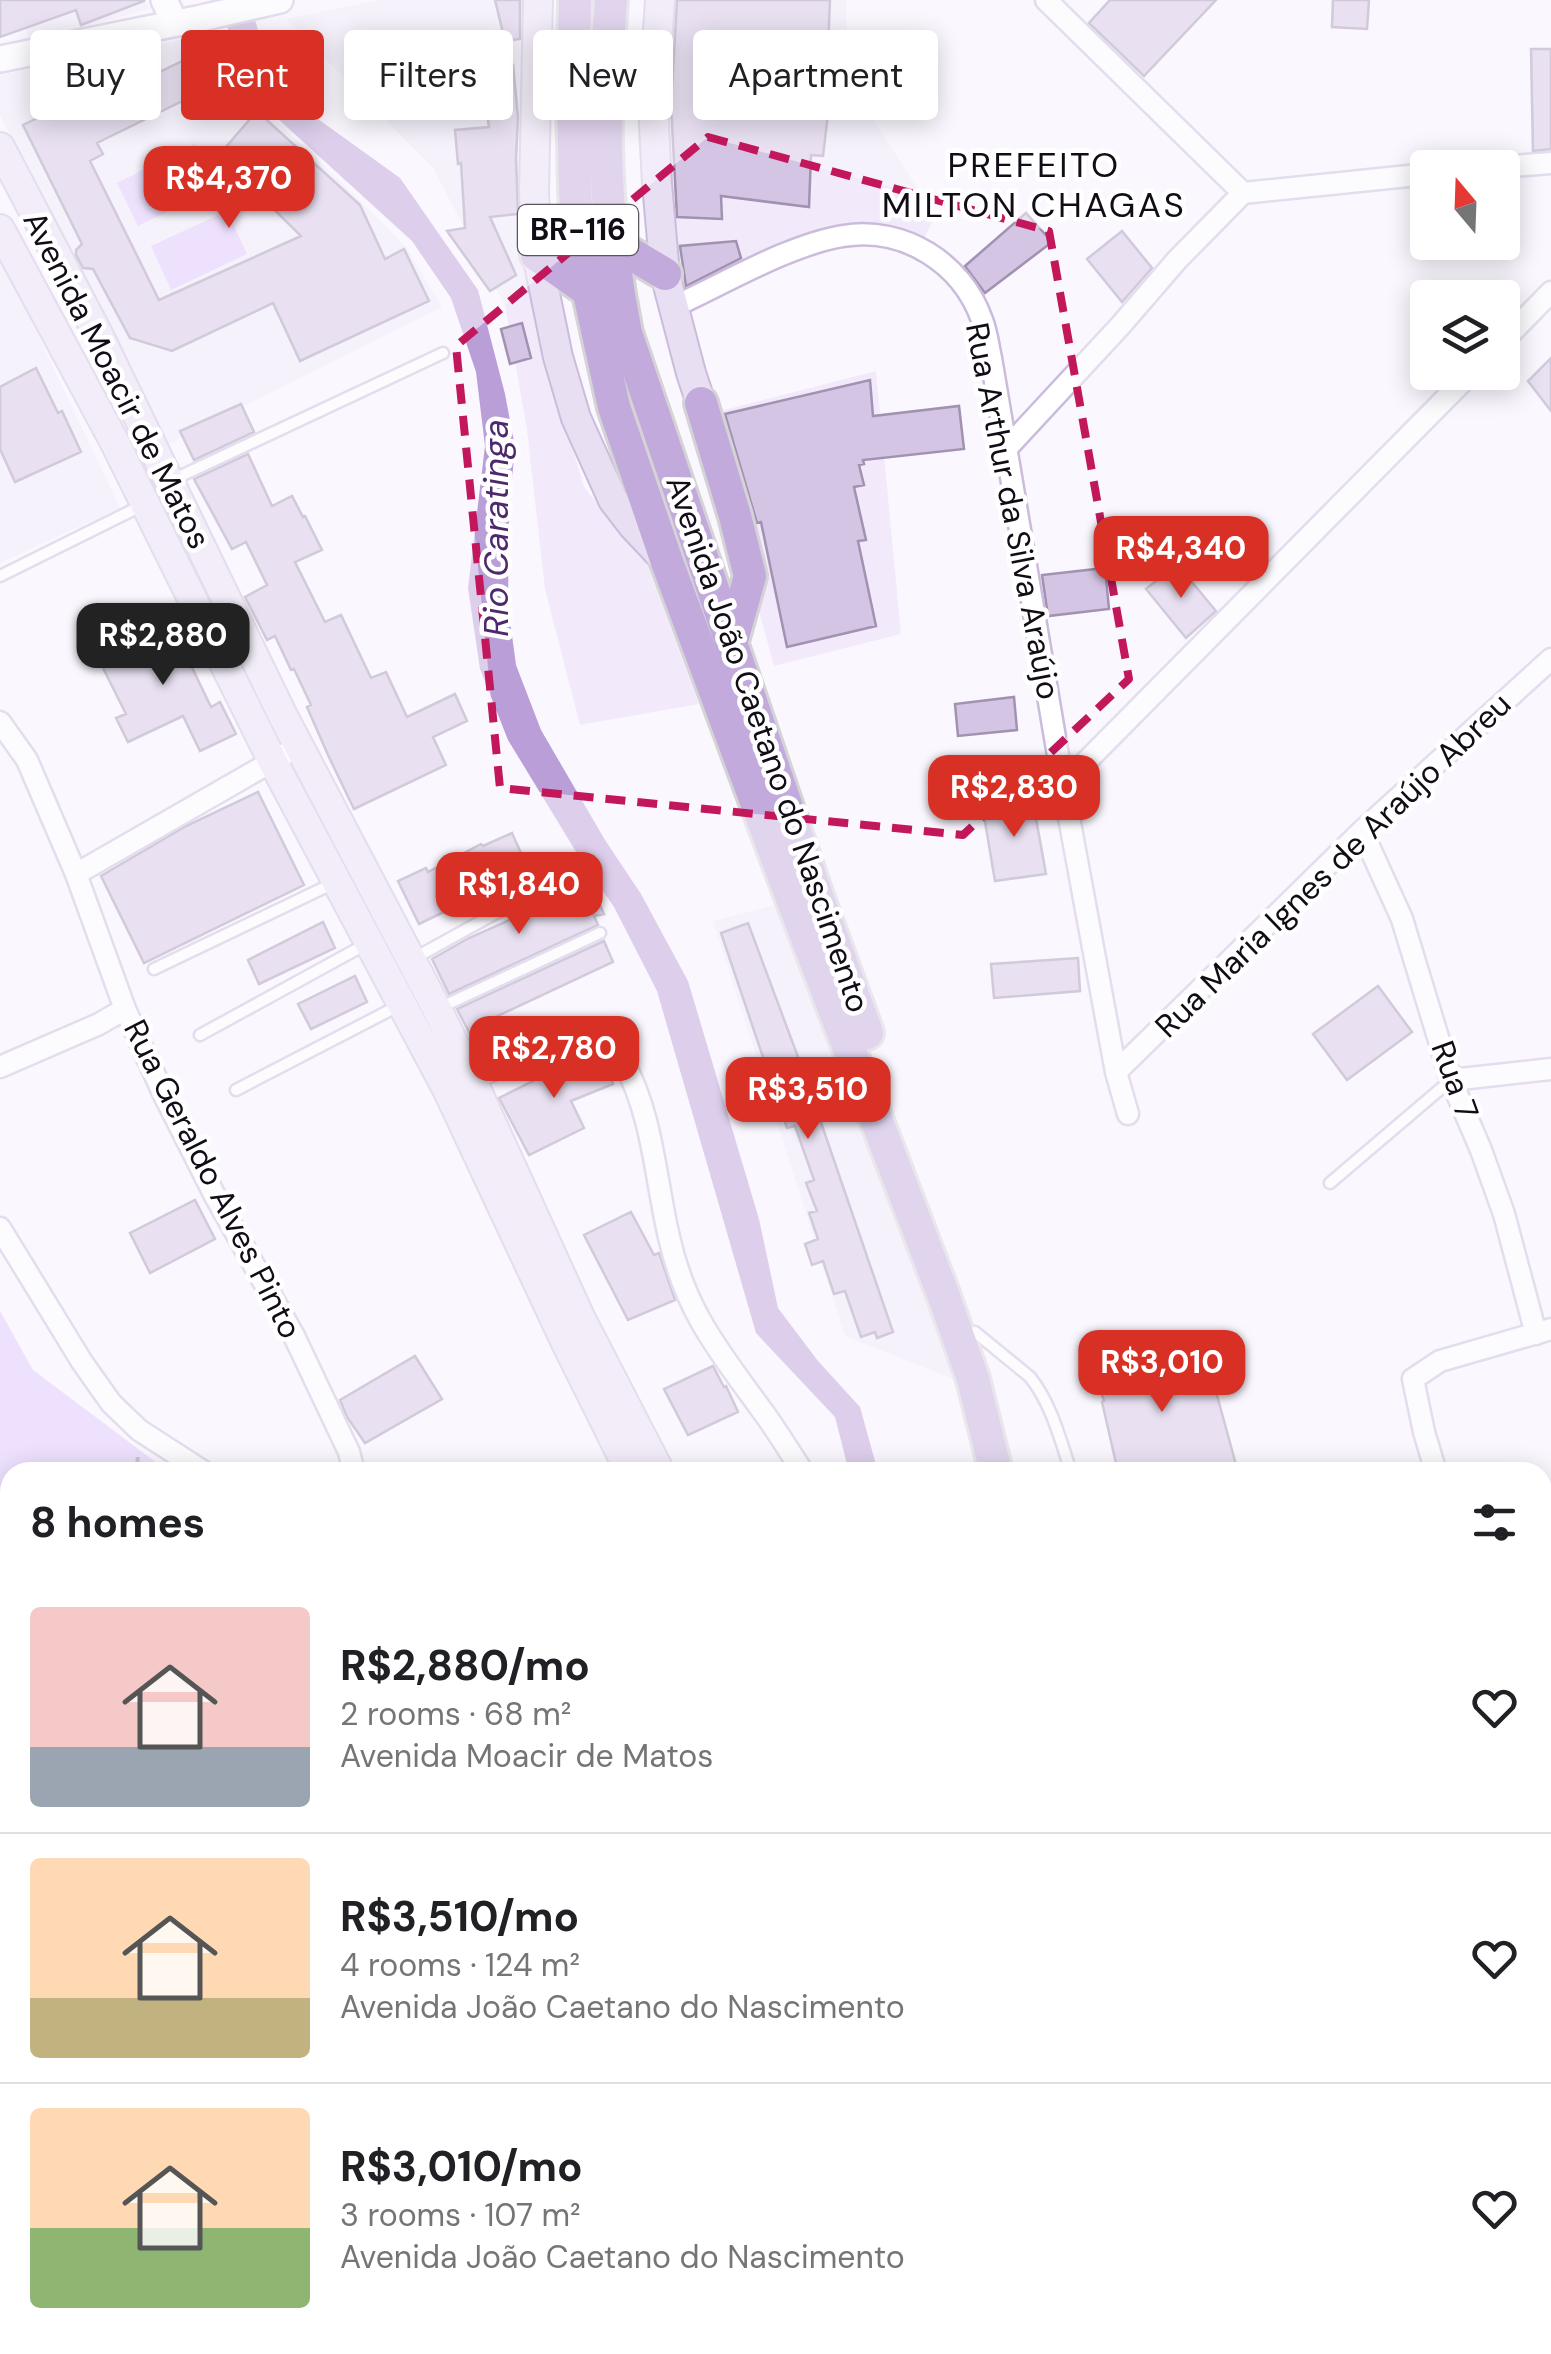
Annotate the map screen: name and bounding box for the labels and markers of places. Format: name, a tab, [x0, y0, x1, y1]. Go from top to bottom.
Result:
pin: R$4,370	[137, 146, 321, 231]
pin: R$4,340	[1089, 516, 1273, 601]
pin: R$2,880	[71, 603, 255, 688]
pin: R$2,830	[922, 755, 1106, 840]
pin: R$1,840	[427, 852, 611, 937]
pin: R$2,780	[462, 1016, 646, 1101]
pin: R$3,510	[716, 1057, 900, 1142]
pin: R$3,010	[1070, 1330, 1254, 1415]

